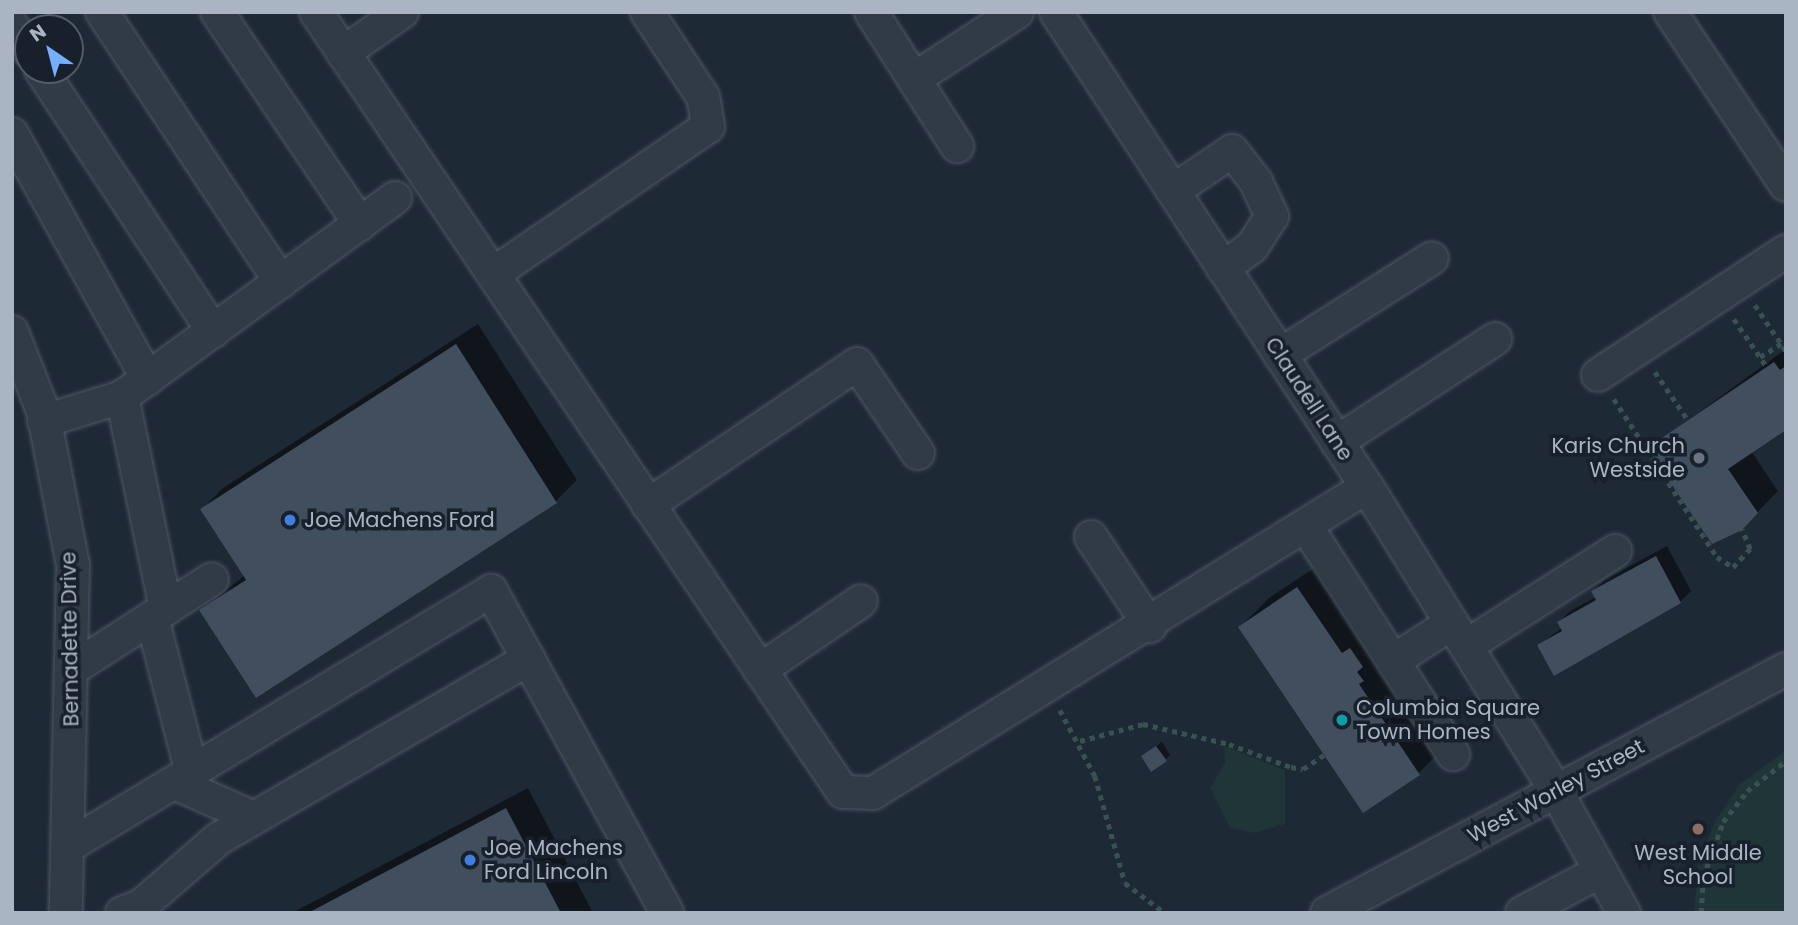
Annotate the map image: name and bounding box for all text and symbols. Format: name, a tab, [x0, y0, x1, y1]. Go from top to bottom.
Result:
north arrow	[14, 14, 84, 84]
text: N	[24, 18, 51, 48]
street label: Claudell Lane	[1260, 333, 1358, 465]
place label: Karis Church Westside	[1552, 433, 1685, 483]
marker: Karis Church Westside	[1691, 450, 1707, 466]
place label: Joe Machens Ford	[304, 507, 495, 533]
marker: Joe Machens Ford	[282, 512, 298, 528]
street label: Bernadette Drive	[56, 551, 84, 727]
place label: Columbia Square Town Homes	[1356, 695, 1540, 745]
marker: Columbia Square Town Homes	[1334, 712, 1350, 728]
street label: West Worley Street	[1463, 734, 1649, 848]
marker: West Middle School	[1690, 821, 1706, 837]
place label: Joe Machens Ford Lincoln	[484, 835, 623, 885]
place label: West Middle School	[1634, 840, 1762, 890]
marker: Joe Machens Ford Lincoln	[462, 852, 478, 868]

